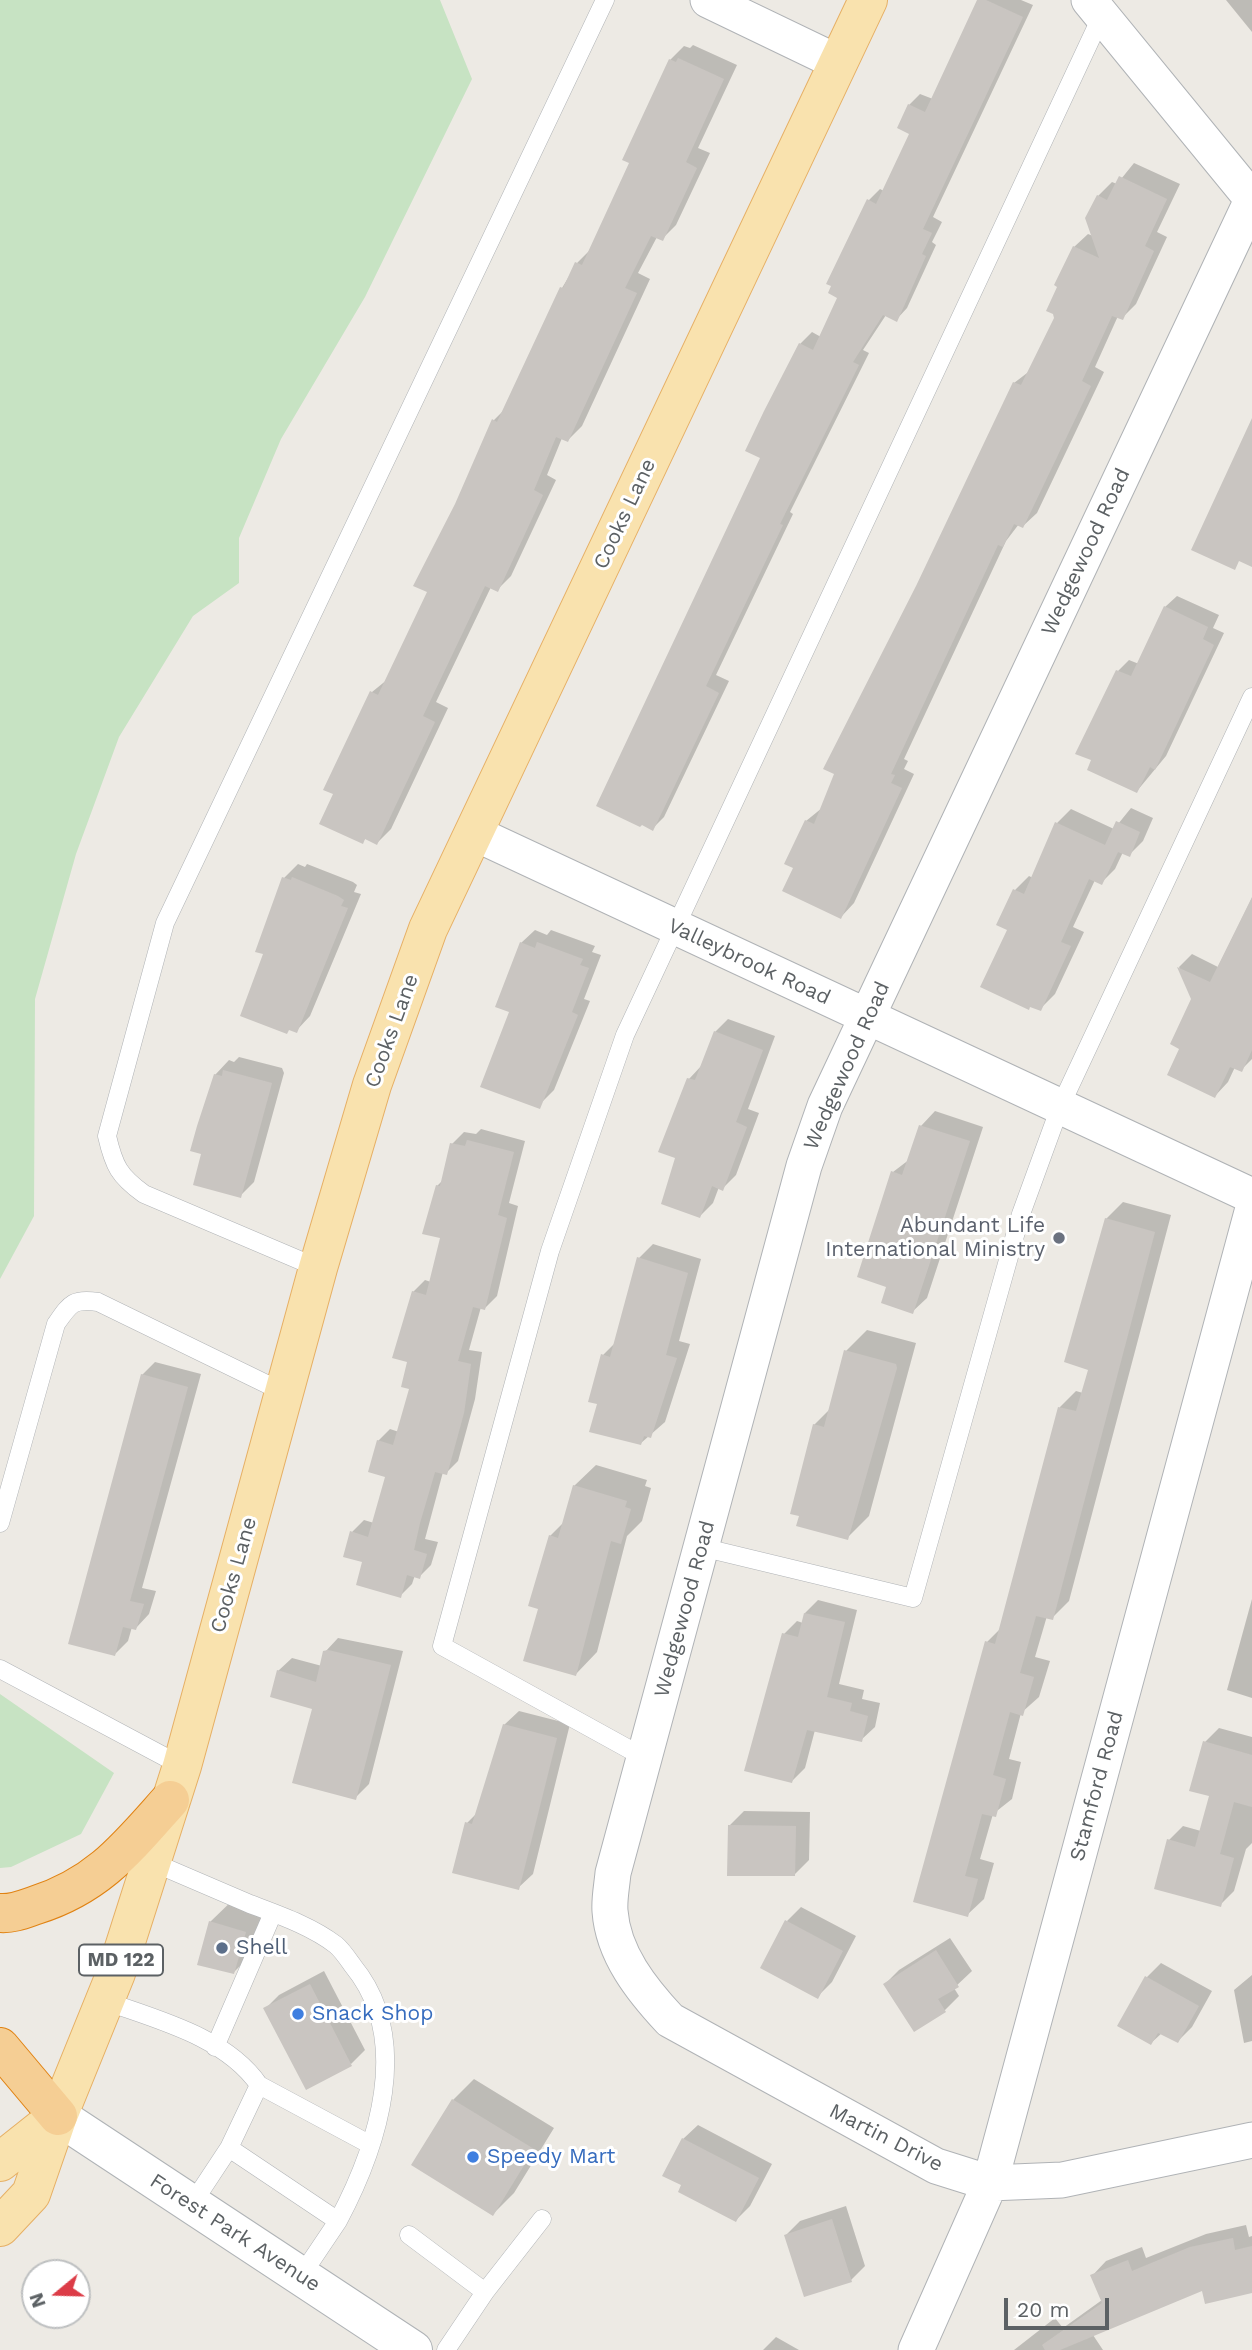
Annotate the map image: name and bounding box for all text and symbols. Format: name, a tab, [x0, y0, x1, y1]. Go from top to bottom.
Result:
street label: Cooks Lane	[588, 455, 662, 573]
street label: Wedgewood Road	[1036, 464, 1136, 640]
street label: Valleybrook Road	[664, 913, 834, 1011]
street label: Cooks Lane	[360, 971, 424, 1091]
street label: Wedgewood Road	[799, 978, 895, 1154]
place label: Abundant Life International Ministry	[825, 1213, 1045, 1263]
marker: Abundant Life International Ministry	[1051, 1230, 1067, 1246]
street label: Cooks Lane	[205, 1514, 263, 1636]
street label: Wedgewood Road	[649, 1518, 721, 1700]
street label: Stamford Road	[1065, 1708, 1129, 1864]
place label: Shell	[236, 1935, 287, 1961]
marker: Shell	[214, 1940, 230, 1956]
road number: MD 122	[79, 1944, 163, 1976]
place label: Snack Shop	[312, 2001, 433, 2027]
marker: Snack Shop	[290, 2006, 306, 2022]
street label: Martin Drive	[825, 2099, 947, 2177]
place label: Speedy Mart	[487, 2144, 615, 2170]
marker: Speedy Mart	[465, 2149, 481, 2165]
street label: Forest Park Avenue	[145, 2168, 325, 2298]
north arrow	[21, 2259, 91, 2329]
scale bar	[1007, 2284, 1112, 2328]
text: N	[24, 2290, 51, 2311]
text: 20 m	[1017, 2297, 1069, 2322]

